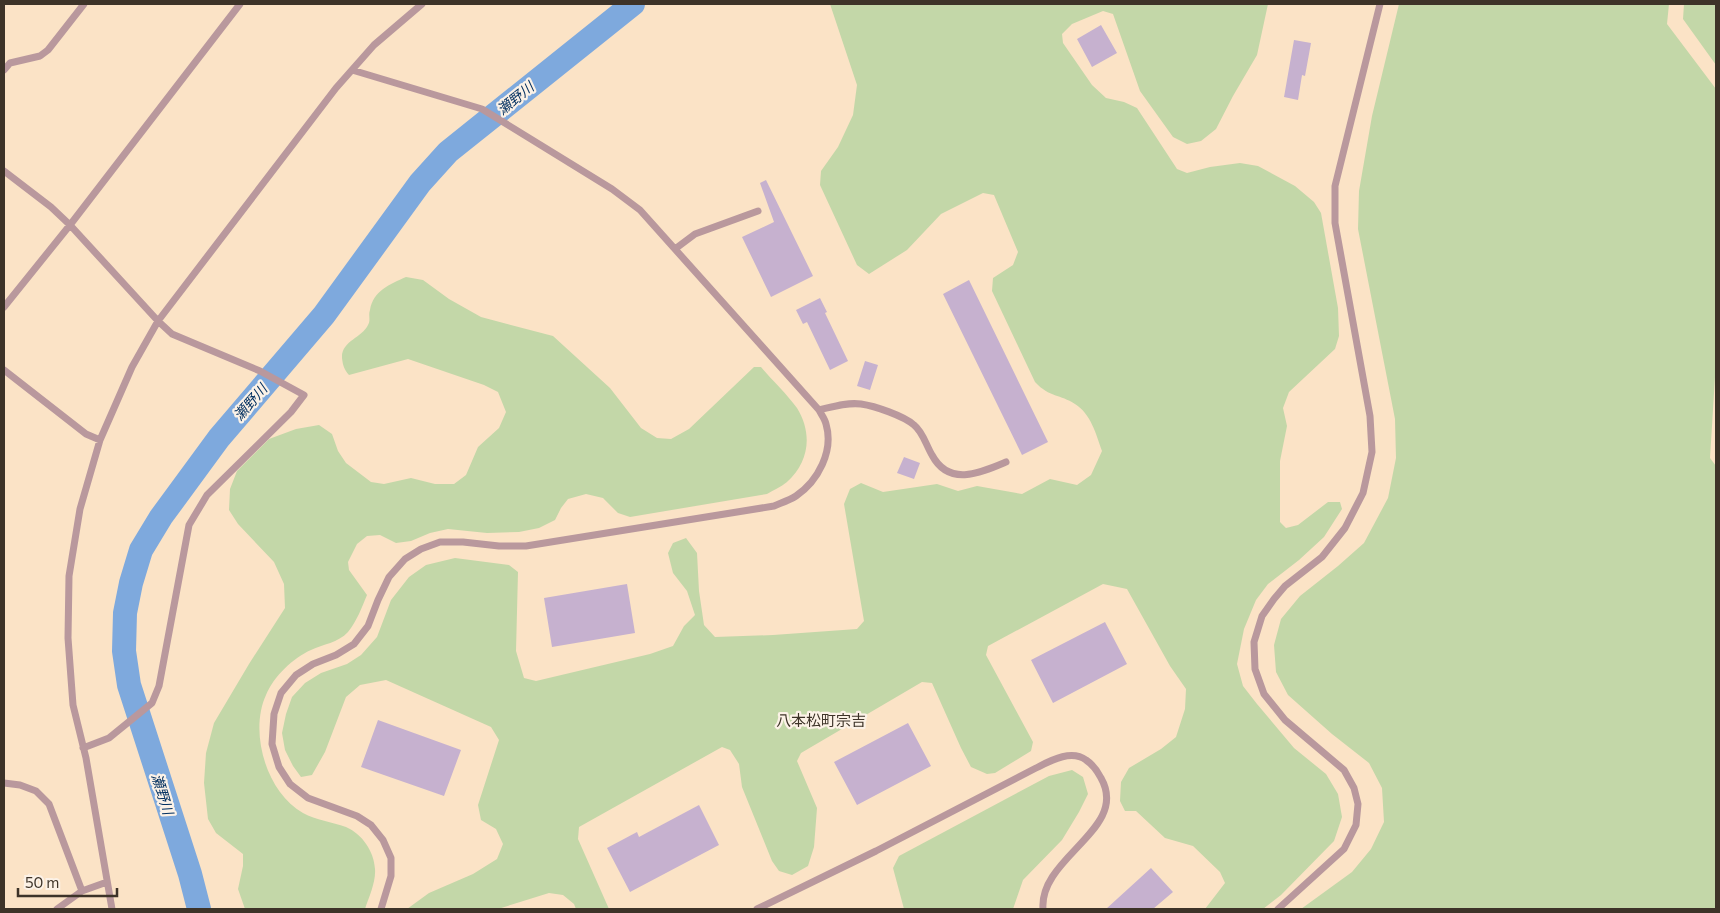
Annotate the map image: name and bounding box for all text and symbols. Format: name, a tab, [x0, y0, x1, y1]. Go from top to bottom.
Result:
water label: 瀬野川	[493, 77, 538, 118]
water label: 瀬野川	[230, 379, 272, 423]
district label: 八本松町宗吉	[776, 711, 866, 729]
water label: 瀬野川	[149, 771, 178, 818]
scale bar	[18, 866, 116, 898]
text: 50 m	[25, 873, 59, 891]

